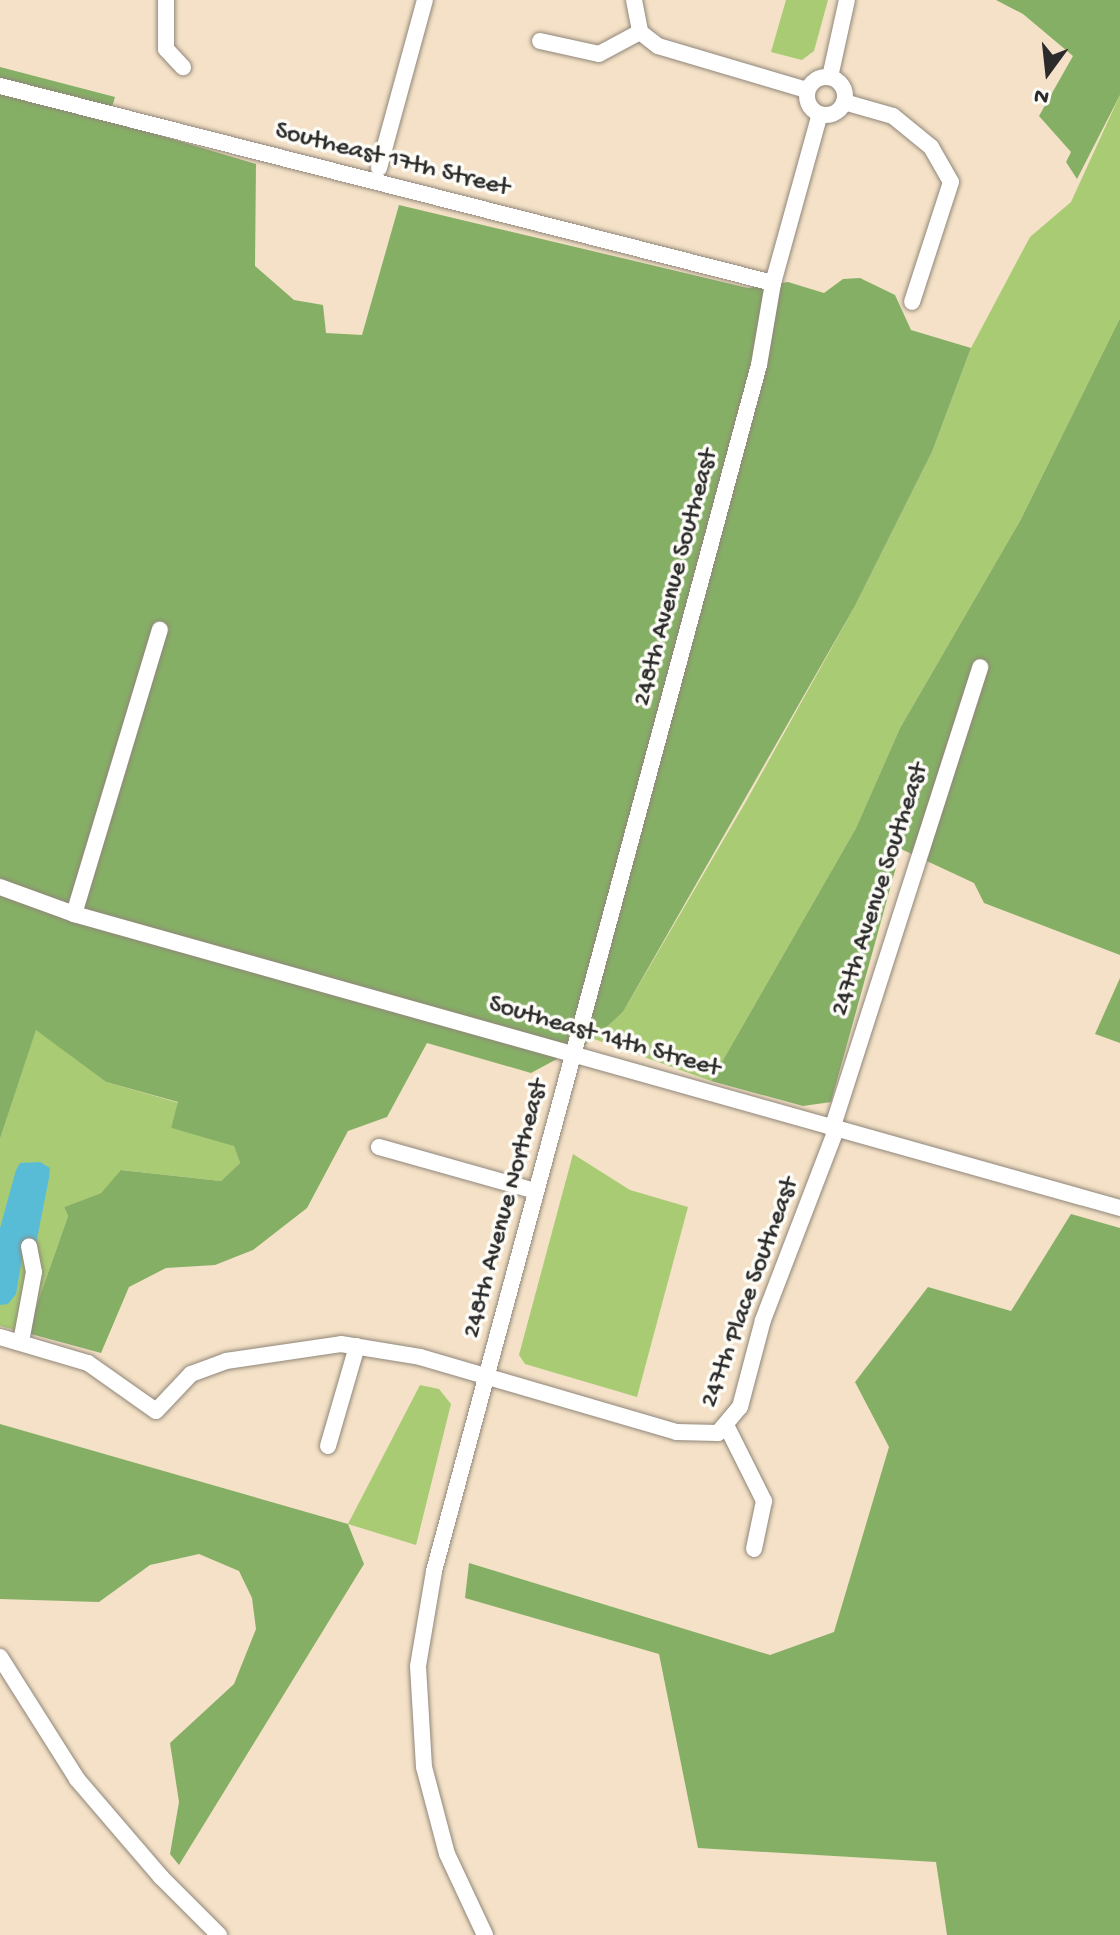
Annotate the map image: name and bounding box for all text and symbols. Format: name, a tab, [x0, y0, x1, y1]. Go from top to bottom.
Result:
north arrow	[1008, 32, 1088, 112]
text: N	[1031, 81, 1052, 110]
street label: Southeast 17th Street	[271, 117, 513, 205]
street label: 248th Avenue Southeast	[628, 446, 726, 710]
street label: 247th Avenue Southeast	[825, 760, 937, 1020]
street label: Southeast 14th Street	[485, 990, 723, 1086]
street label: 248th Avenue Northeast	[457, 1076, 557, 1342]
street label: 247th Place Southeast	[695, 1174, 807, 1412]

